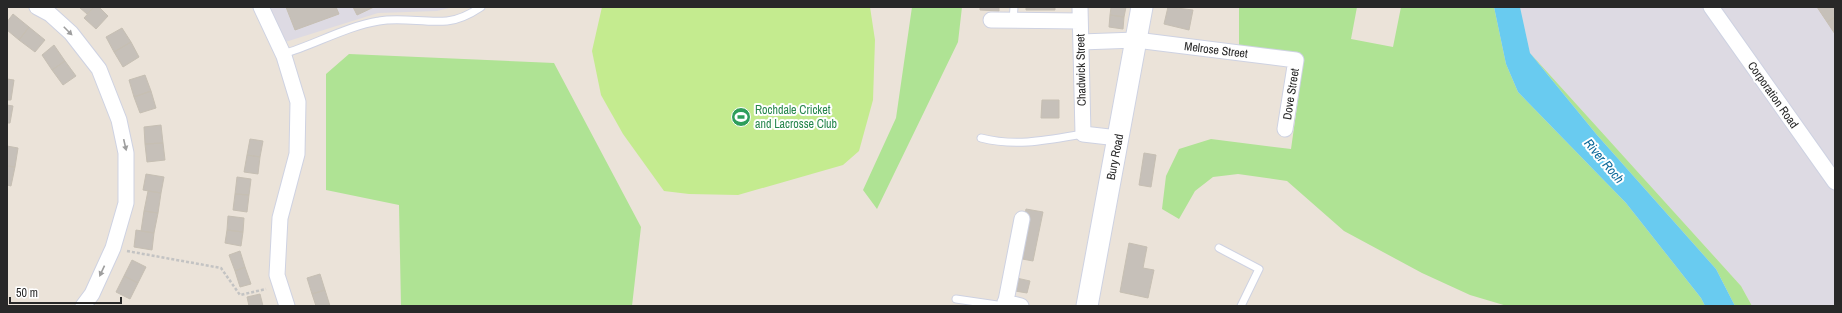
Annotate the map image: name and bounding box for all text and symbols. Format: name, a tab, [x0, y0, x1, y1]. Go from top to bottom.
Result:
one-way arrow	[63, 26, 73, 35]
street label: Chadwick Street	[1072, 34, 1090, 106]
street label: Melrose Street	[1183, 38, 1249, 62]
street label: Corporation Road	[1744, 58, 1802, 132]
street label: Dove Street	[1279, 67, 1303, 121]
place label: Rochdale Cricket and Lacrosse Club	[755, 102, 837, 132]
sports icon: Rochdale Cricket and Lacrosse Club	[730, 106, 752, 128]
street label: Bury Road	[1103, 133, 1127, 181]
water label: River Roch	[1580, 135, 1628, 187]
one-way arrow	[122, 139, 128, 151]
one-way arrow	[99, 265, 105, 277]
scale bar	[10, 279, 121, 305]
text: 50 m	[16, 285, 38, 301]

